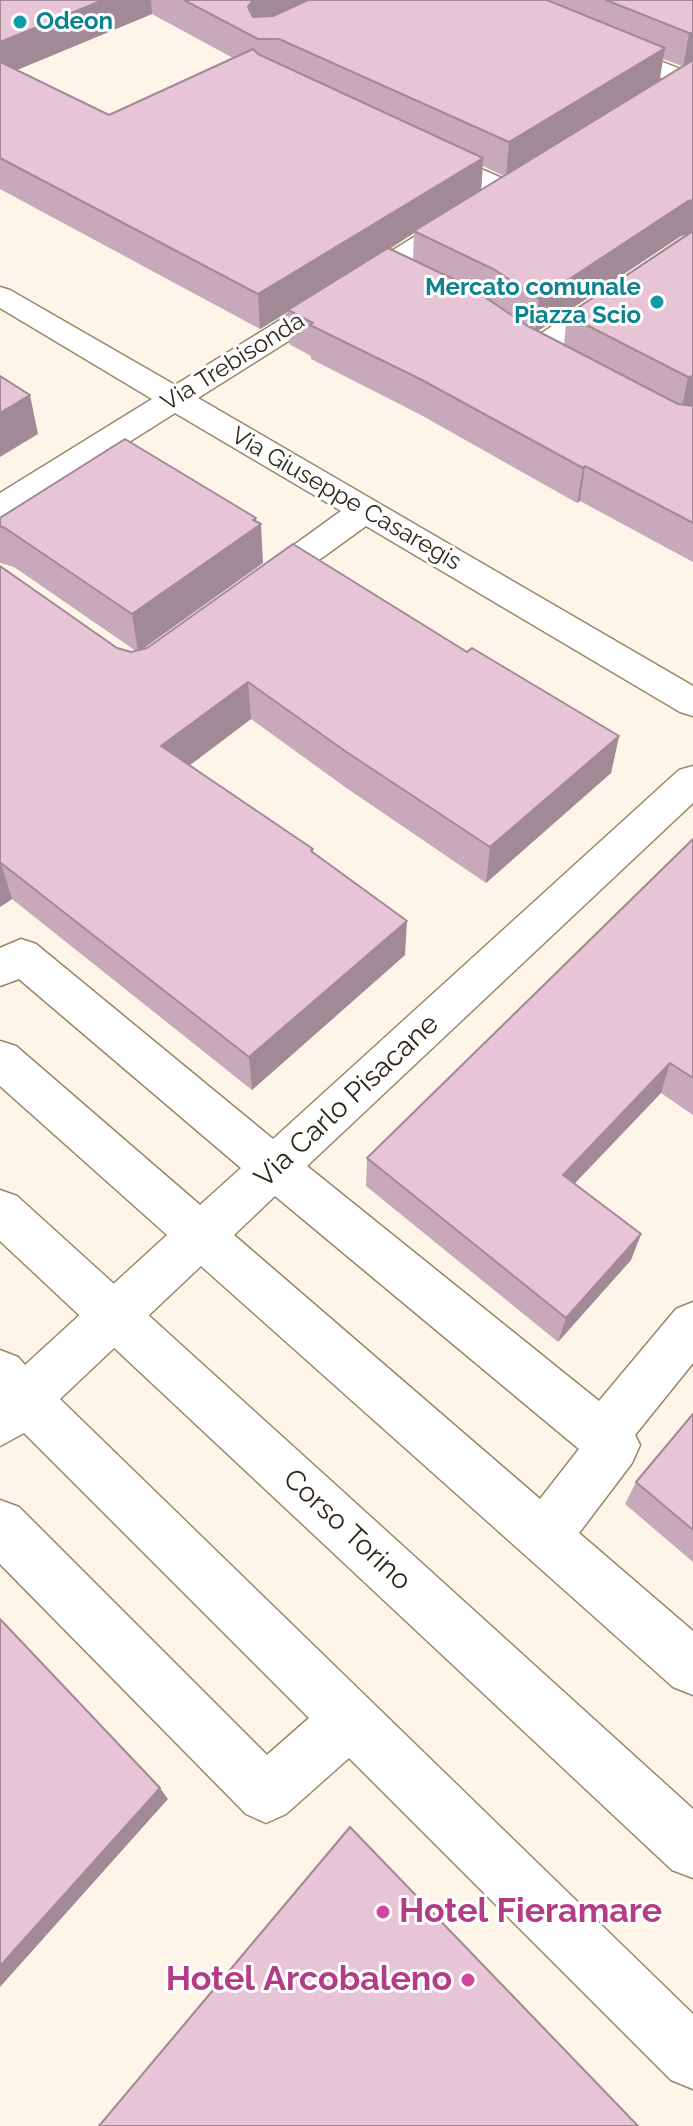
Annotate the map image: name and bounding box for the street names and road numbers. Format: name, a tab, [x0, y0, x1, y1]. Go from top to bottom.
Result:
street label: Via Trebisonda	[156, 307, 310, 417]
street label: Via Giuseppe Casaregis	[226, 421, 466, 577]
street label: Via Carlo Pisacane	[248, 1007, 446, 1195]
street label: Corso Torino	[276, 1462, 418, 1598]

